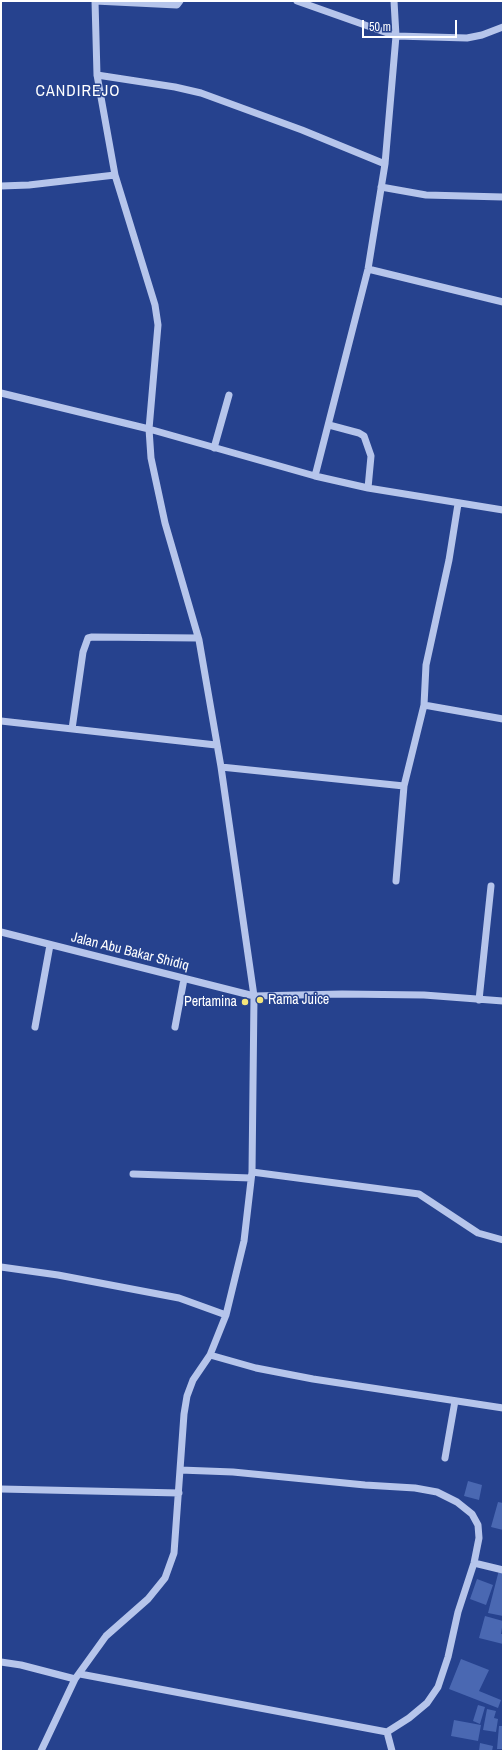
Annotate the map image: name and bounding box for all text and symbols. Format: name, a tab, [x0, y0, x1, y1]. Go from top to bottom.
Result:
scale bar	[364, 12, 459, 38]
text: 50 m	[369, 19, 391, 35]
district label: CANDIREJO	[36, 82, 120, 102]
street label: Jalan Abu Bakar Shidiq	[69, 929, 191, 975]
place label: Rama Juice	[268, 992, 329, 1008]
place label: Pertamina	[184, 994, 237, 1010]
marker: Rama Juice	[255, 995, 265, 1005]
marker: Pertamina	[240, 997, 250, 1007]

